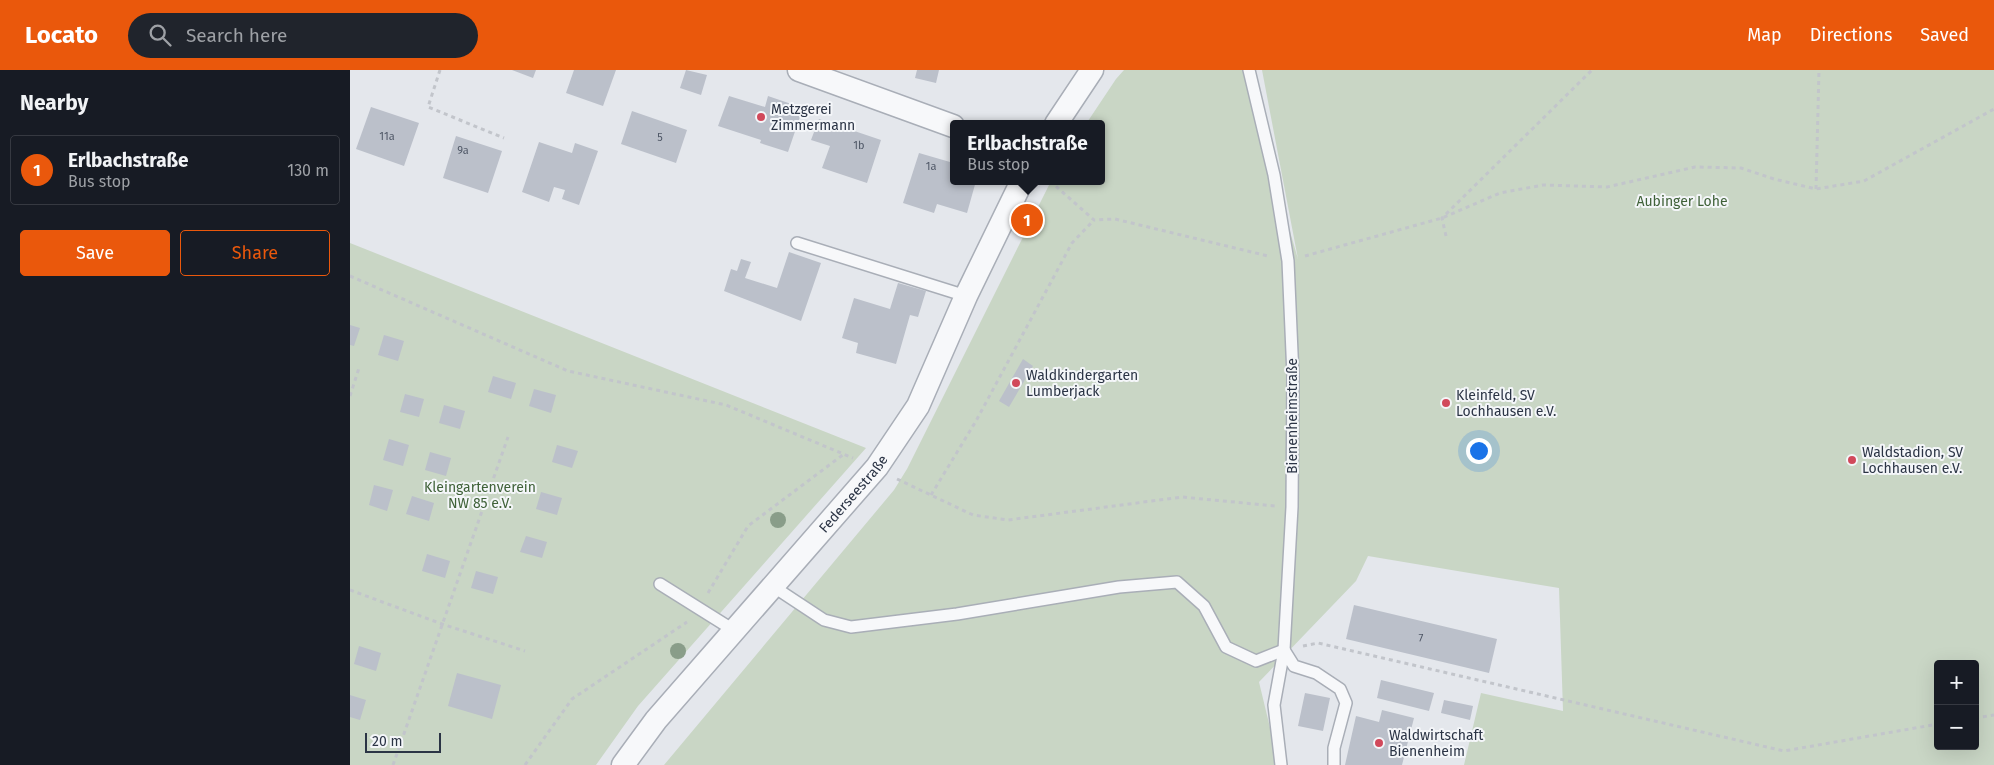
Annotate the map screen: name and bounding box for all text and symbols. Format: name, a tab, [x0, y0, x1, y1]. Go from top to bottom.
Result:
search box	[128, 13, 478, 58]
text: Locato	[25, 21, 98, 49]
icon: search	[146, 21, 174, 49]
text: Search here	[186, 24, 287, 47]
text: Map	[1747, 24, 1782, 46]
text: Directions	[1810, 24, 1892, 46]
text: Saved	[1920, 24, 1969, 46]
text: Nearby	[20, 90, 88, 116]
place label: Metzgerei Zimmermann	[771, 101, 855, 134]
marker: Metzgerei Zimmermann	[755, 111, 767, 123]
popup	[950, 120, 1105, 185]
house number: 11a	[379, 130, 395, 143]
house number: 5	[657, 131, 663, 144]
text: Erlbachstraße	[967, 132, 1088, 155]
house number: 1b	[853, 139, 865, 152]
house number: 9a	[457, 144, 469, 157]
text: Erlbachstraße	[68, 149, 189, 172]
text: Bus stop	[967, 155, 1030, 174]
house number: 1a	[926, 160, 936, 173]
text: 1	[33, 161, 41, 180]
text: 130 m	[287, 161, 329, 180]
text: Bus stop	[68, 172, 131, 191]
park label: Aubinger Lohe	[1636, 193, 1728, 210]
pin: 1	[1011, 201, 1043, 239]
button: Save	[20, 230, 170, 276]
button: Share	[180, 230, 330, 276]
street label: Bienenheimstraße	[1284, 358, 1301, 474]
place label: Waldkindergarten Lumberjack	[1026, 367, 1138, 400]
marker: Waldkindergarten Lumberjack	[1010, 377, 1022, 389]
place label: Kleinfeld, SV Lochhausen e.V.	[1456, 387, 1556, 420]
marker: Kleinfeld, SV Lochhausen e.V.	[1440, 397, 1452, 409]
your location	[1466, 438, 1492, 464]
place label: Waldstadion, SV Lochhausen e.V.	[1862, 444, 1963, 477]
street label: Federseestraße	[815, 452, 892, 536]
marker: Waldstadion, SV Lochhausen e.V.	[1846, 454, 1858, 466]
park label: Kleingartenverein NW 85 e.V.	[424, 479, 536, 512]
house number: 7	[1419, 632, 1424, 645]
map controls	[1934, 660, 1979, 750]
button: +	[1934, 660, 1979, 705]
button: −	[1934, 705, 1979, 750]
place label: Waldwirtschaft Bienenheim	[1389, 727, 1484, 760]
scale bar	[365, 730, 441, 753]
text: 20 m	[372, 733, 402, 750]
marker: Waldwirtschaft Bienenheim	[1373, 737, 1385, 749]

